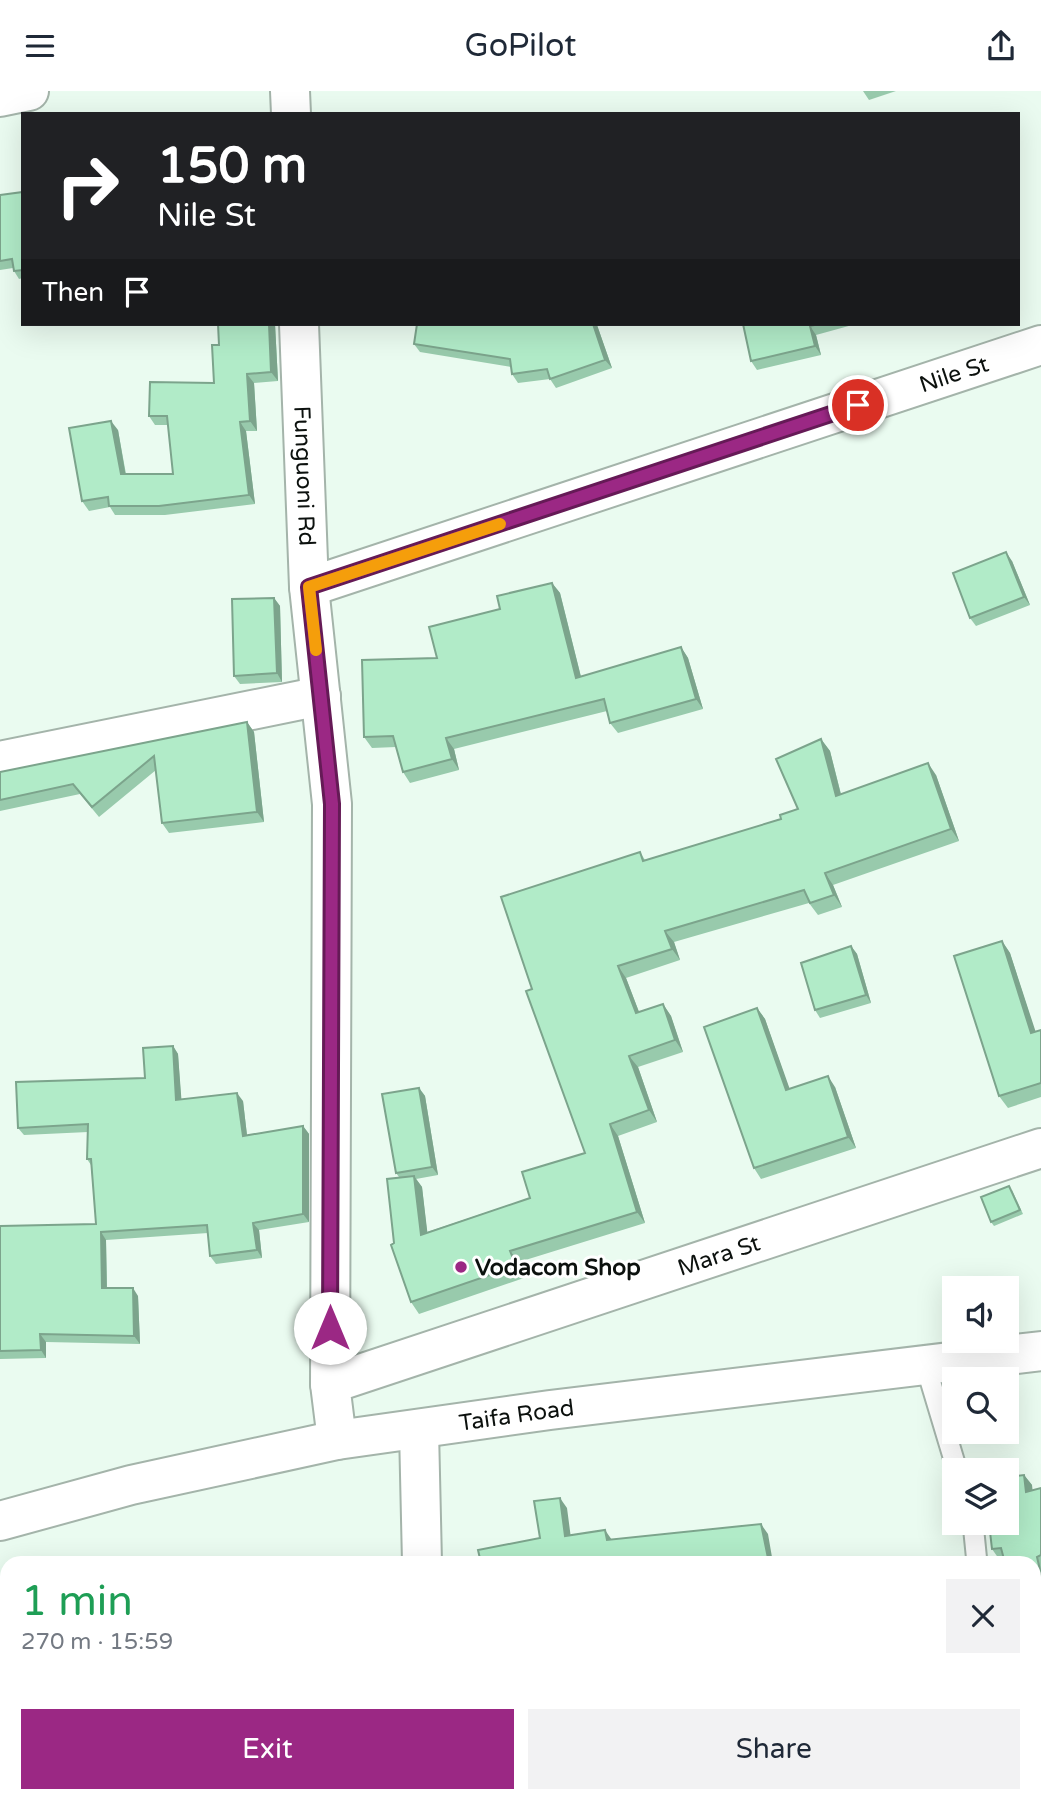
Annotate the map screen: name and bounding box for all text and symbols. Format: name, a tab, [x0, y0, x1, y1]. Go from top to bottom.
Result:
icon: menu	[21, 27, 59, 65]
text: GoPilot	[465, 27, 576, 65]
icon: share	[982, 27, 1020, 65]
text: 150 m	[157, 137, 307, 196]
icon: right	[42, 140, 133, 231]
text: Nile St	[157, 197, 256, 235]
icon: arrive	[118, 273, 156, 311]
text: Then	[42, 277, 104, 308]
street label: Nile St	[916, 350, 992, 399]
pin	[828, 375, 888, 435]
icon: arrive	[839, 386, 877, 424]
street label: Funguoni Rd	[287, 405, 320, 547]
street label: Mara St	[674, 1229, 764, 1283]
place label: Vodacom Shop	[475, 1254, 641, 1282]
marker: Vodacom Shop	[453, 1259, 469, 1275]
map controls	[942, 1276, 1019, 1535]
button: sound	[942, 1276, 1019, 1353]
position arrow	[293, 1291, 367, 1365]
button: search	[942, 1367, 1019, 1444]
street label: Taifa Road	[457, 1394, 576, 1438]
button: layers	[942, 1458, 1019, 1535]
text: 1 min	[21, 1576, 133, 1627]
button: close	[946, 1579, 1020, 1653]
text: 270 m · 15:59	[21, 1628, 173, 1656]
button: Exit	[21, 1709, 514, 1789]
button: Share	[528, 1709, 1020, 1789]

